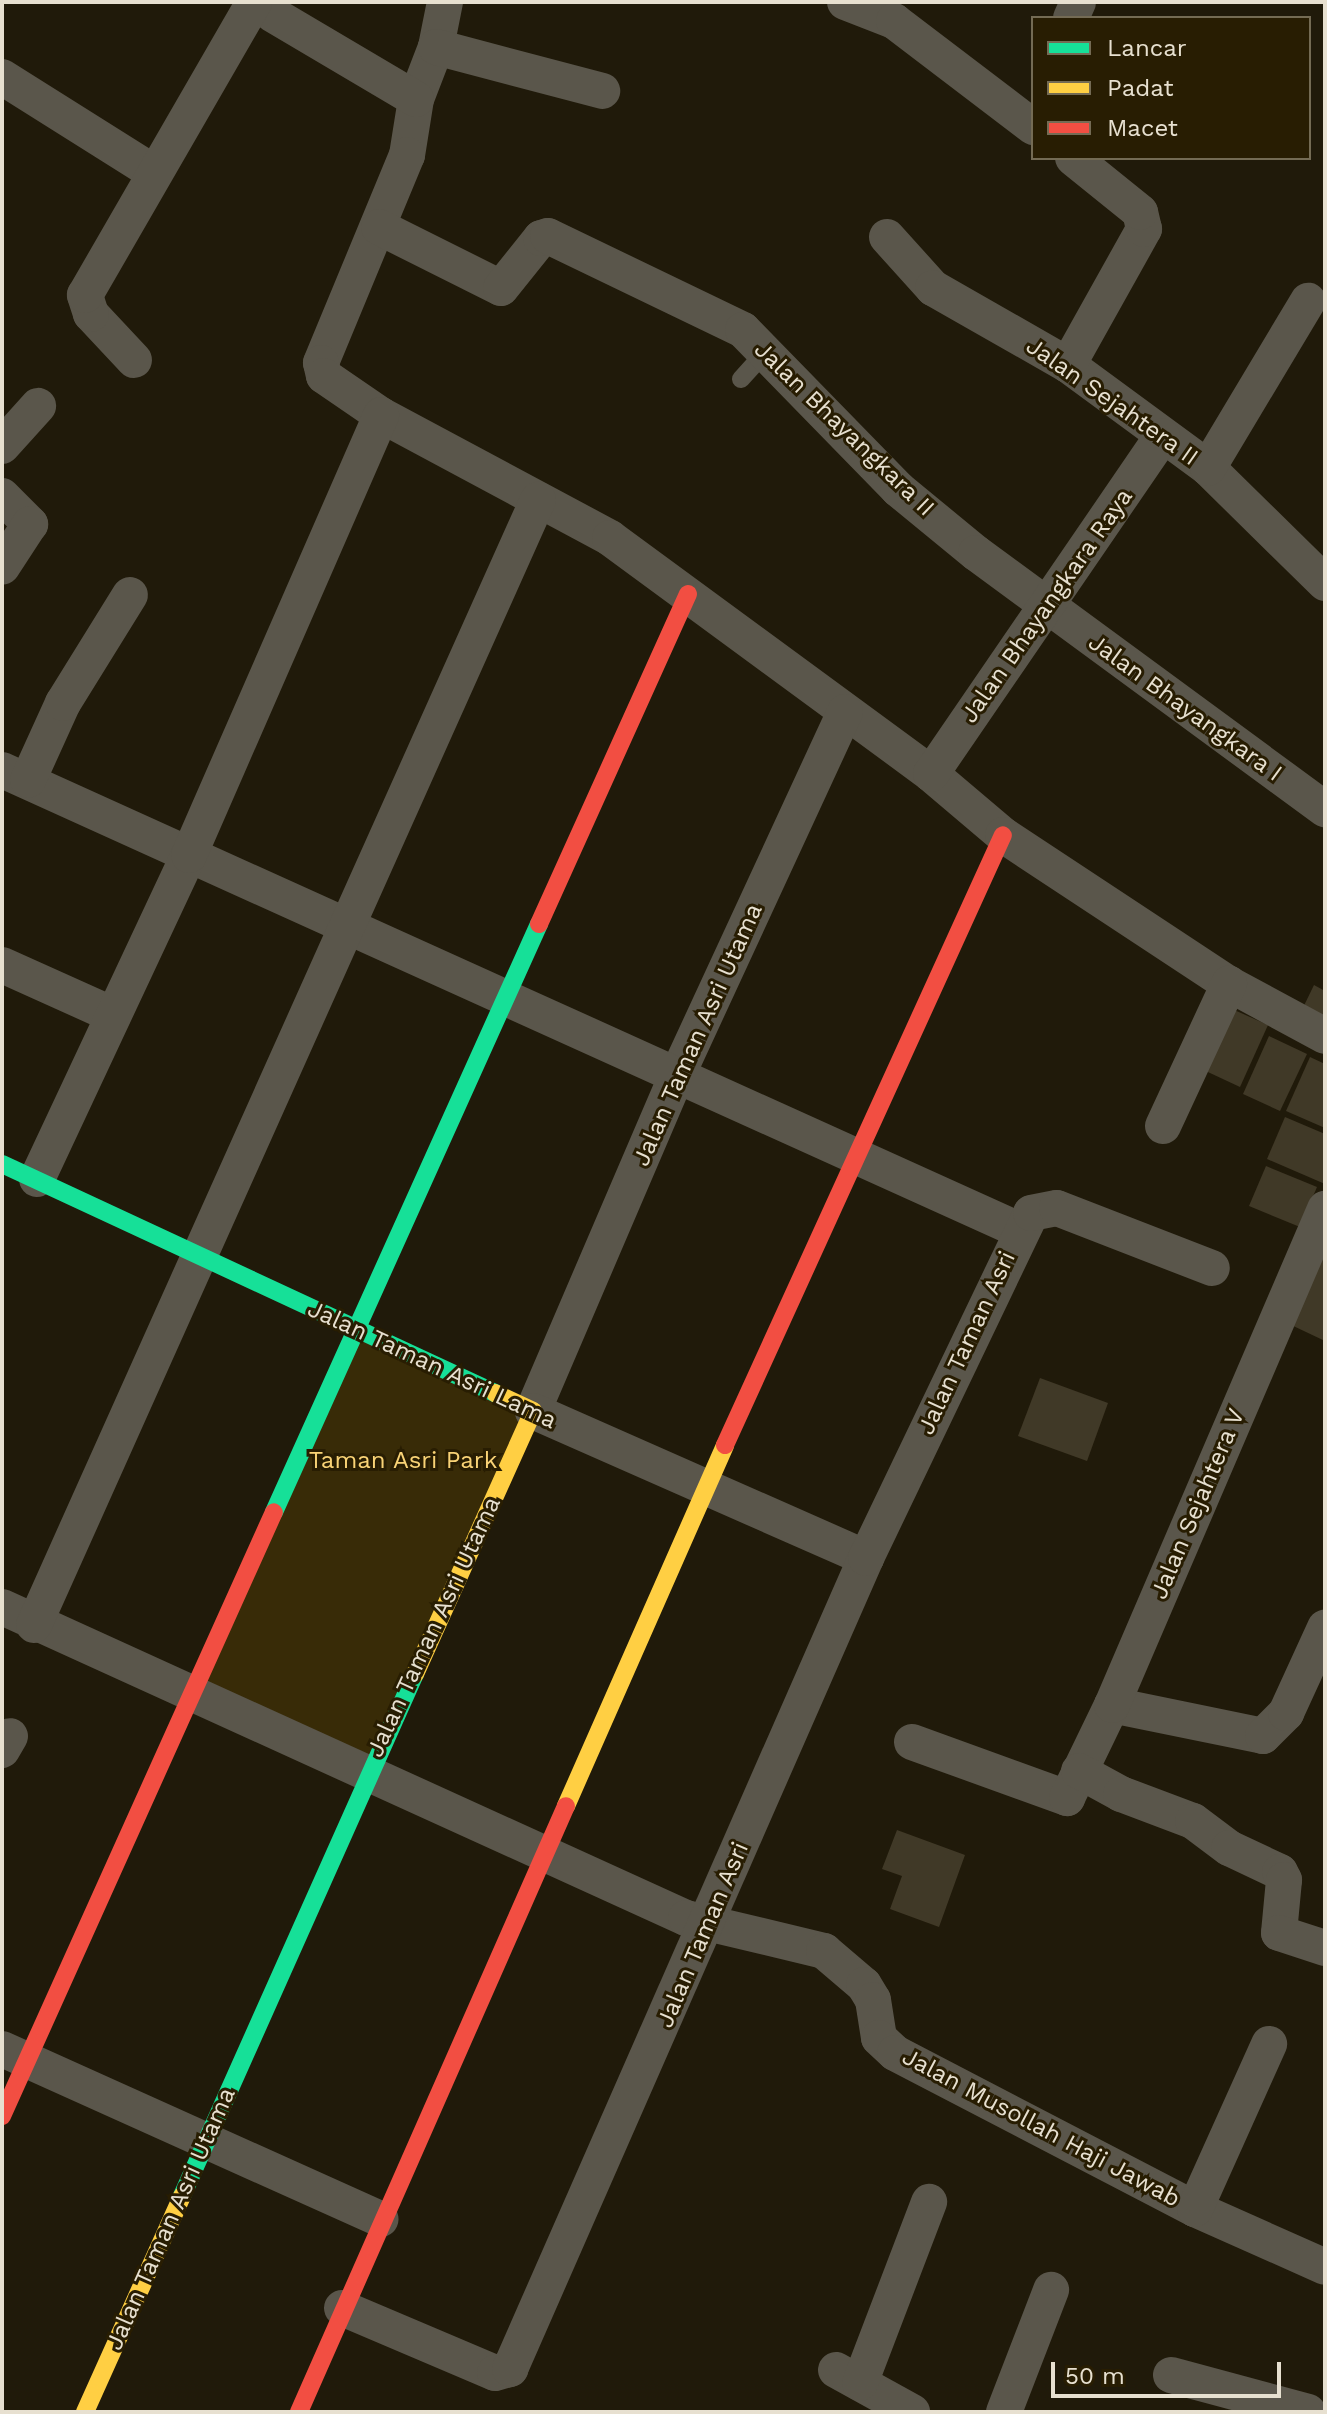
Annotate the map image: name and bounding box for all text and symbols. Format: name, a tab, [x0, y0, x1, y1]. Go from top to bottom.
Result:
legend	[1031, 16, 1311, 160]
text: Lancar	[1107, 34, 1187, 62]
text: Padat	[1107, 74, 1173, 102]
text: Macet	[1107, 114, 1178, 142]
street label: Jalan Sejahtera II	[1020, 332, 1204, 472]
street label: Jalan Bhayangkara II	[748, 335, 940, 523]
street label: Jalan Bhayangkara Raya	[955, 483, 1139, 729]
street label: Jalan Bhayangkara I	[1082, 628, 1288, 788]
street label: Jalan Taman Asri Utama	[627, 899, 769, 1171]
street label: Jalan Taman Asri	[912, 1246, 1022, 1440]
street label: Jalan Taman Asri Lama	[302, 1294, 562, 1436]
street label: Jalan Sejahtera V	[1145, 1404, 1251, 1604]
park label: Taman Asri Park	[308, 1447, 498, 1475]
street label: Jalan Taman Asri Utama	[361, 1491, 507, 1763]
street label: Jalan Taman Asri	[651, 1837, 755, 2033]
street label: Jalan Musollah Haji Jawab	[897, 2042, 1185, 2214]
street label: Jalan Taman Asri Utama	[100, 2083, 242, 2355]
scale bar	[1055, 2346, 1285, 2396]
text: 50 m	[1065, 2362, 1125, 2390]

